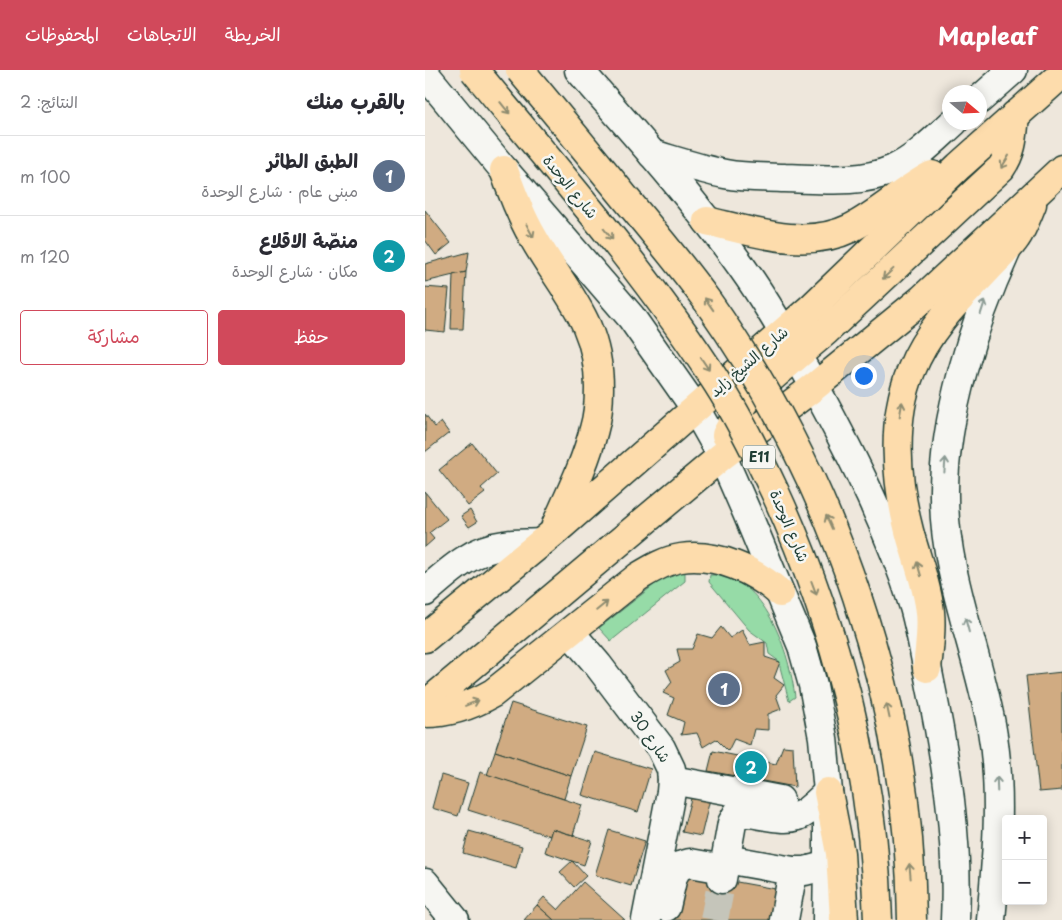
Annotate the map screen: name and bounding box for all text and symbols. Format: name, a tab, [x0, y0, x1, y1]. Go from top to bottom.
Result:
text: Mapleaf	[938, 17, 1037, 53]
text: المحفوظات	[25, 20, 99, 47]
text: الاتجاهات	[127, 20, 197, 47]
text: الخريطة	[225, 20, 281, 47]
text: بالقرب منك	[306, 84, 405, 116]
north arrow	[942, 85, 987, 130]
text: النتائج: 2	[20, 89, 78, 113]
one-way arrow	[499, 101, 510, 114]
text: الطبق الطائر	[267, 146, 358, 174]
street label: شارع الوحدة	[538, 149, 604, 223]
one-way arrow	[999, 154, 1009, 168]
text: 100 m	[20, 164, 70, 188]
text: 1	[385, 164, 393, 188]
text: مبنى عام · شارع الوحدة	[201, 178, 358, 202]
one-way arrow	[525, 224, 535, 239]
text: منصّة الاقلاع	[259, 226, 358, 254]
one-way arrow	[602, 227, 613, 240]
text: 120 m	[20, 244, 70, 268]
text: 2	[383, 244, 395, 268]
text: مكان · شارع الوحدة	[232, 258, 358, 282]
one-way arrow	[881, 268, 894, 280]
one-way arrow	[704, 297, 714, 311]
one-way arrow	[979, 300, 989, 316]
button: مشاركة	[20, 310, 208, 365]
button: حفظ	[218, 310, 405, 365]
street label: شارع الشيخ زايد	[703, 320, 793, 402]
one-way arrow	[699, 357, 710, 371]
your location	[851, 363, 877, 389]
one-way arrow	[896, 401, 906, 417]
road number: E11	[743, 446, 775, 468]
one-way arrow	[941, 457, 950, 473]
street label: شارع الوحدة	[765, 486, 816, 565]
one-way arrow	[823, 515, 833, 530]
one-way arrow	[914, 561, 924, 577]
one-way arrow	[810, 580, 820, 595]
one-way arrow	[595, 601, 608, 612]
one-way arrow	[962, 617, 971, 633]
pin: 1	[708, 670, 740, 708]
one-way arrow	[464, 698, 479, 707]
one-way arrow	[883, 703, 892, 719]
street label: شارع 30	[625, 706, 677, 767]
pin: 2	[735, 748, 767, 786]
one-way arrow	[992, 776, 1001, 792]
map controls	[1002, 815, 1047, 905]
button: +	[1002, 815, 1047, 860]
button: −	[1002, 860, 1047, 905]
one-way arrow	[906, 864, 915, 880]

